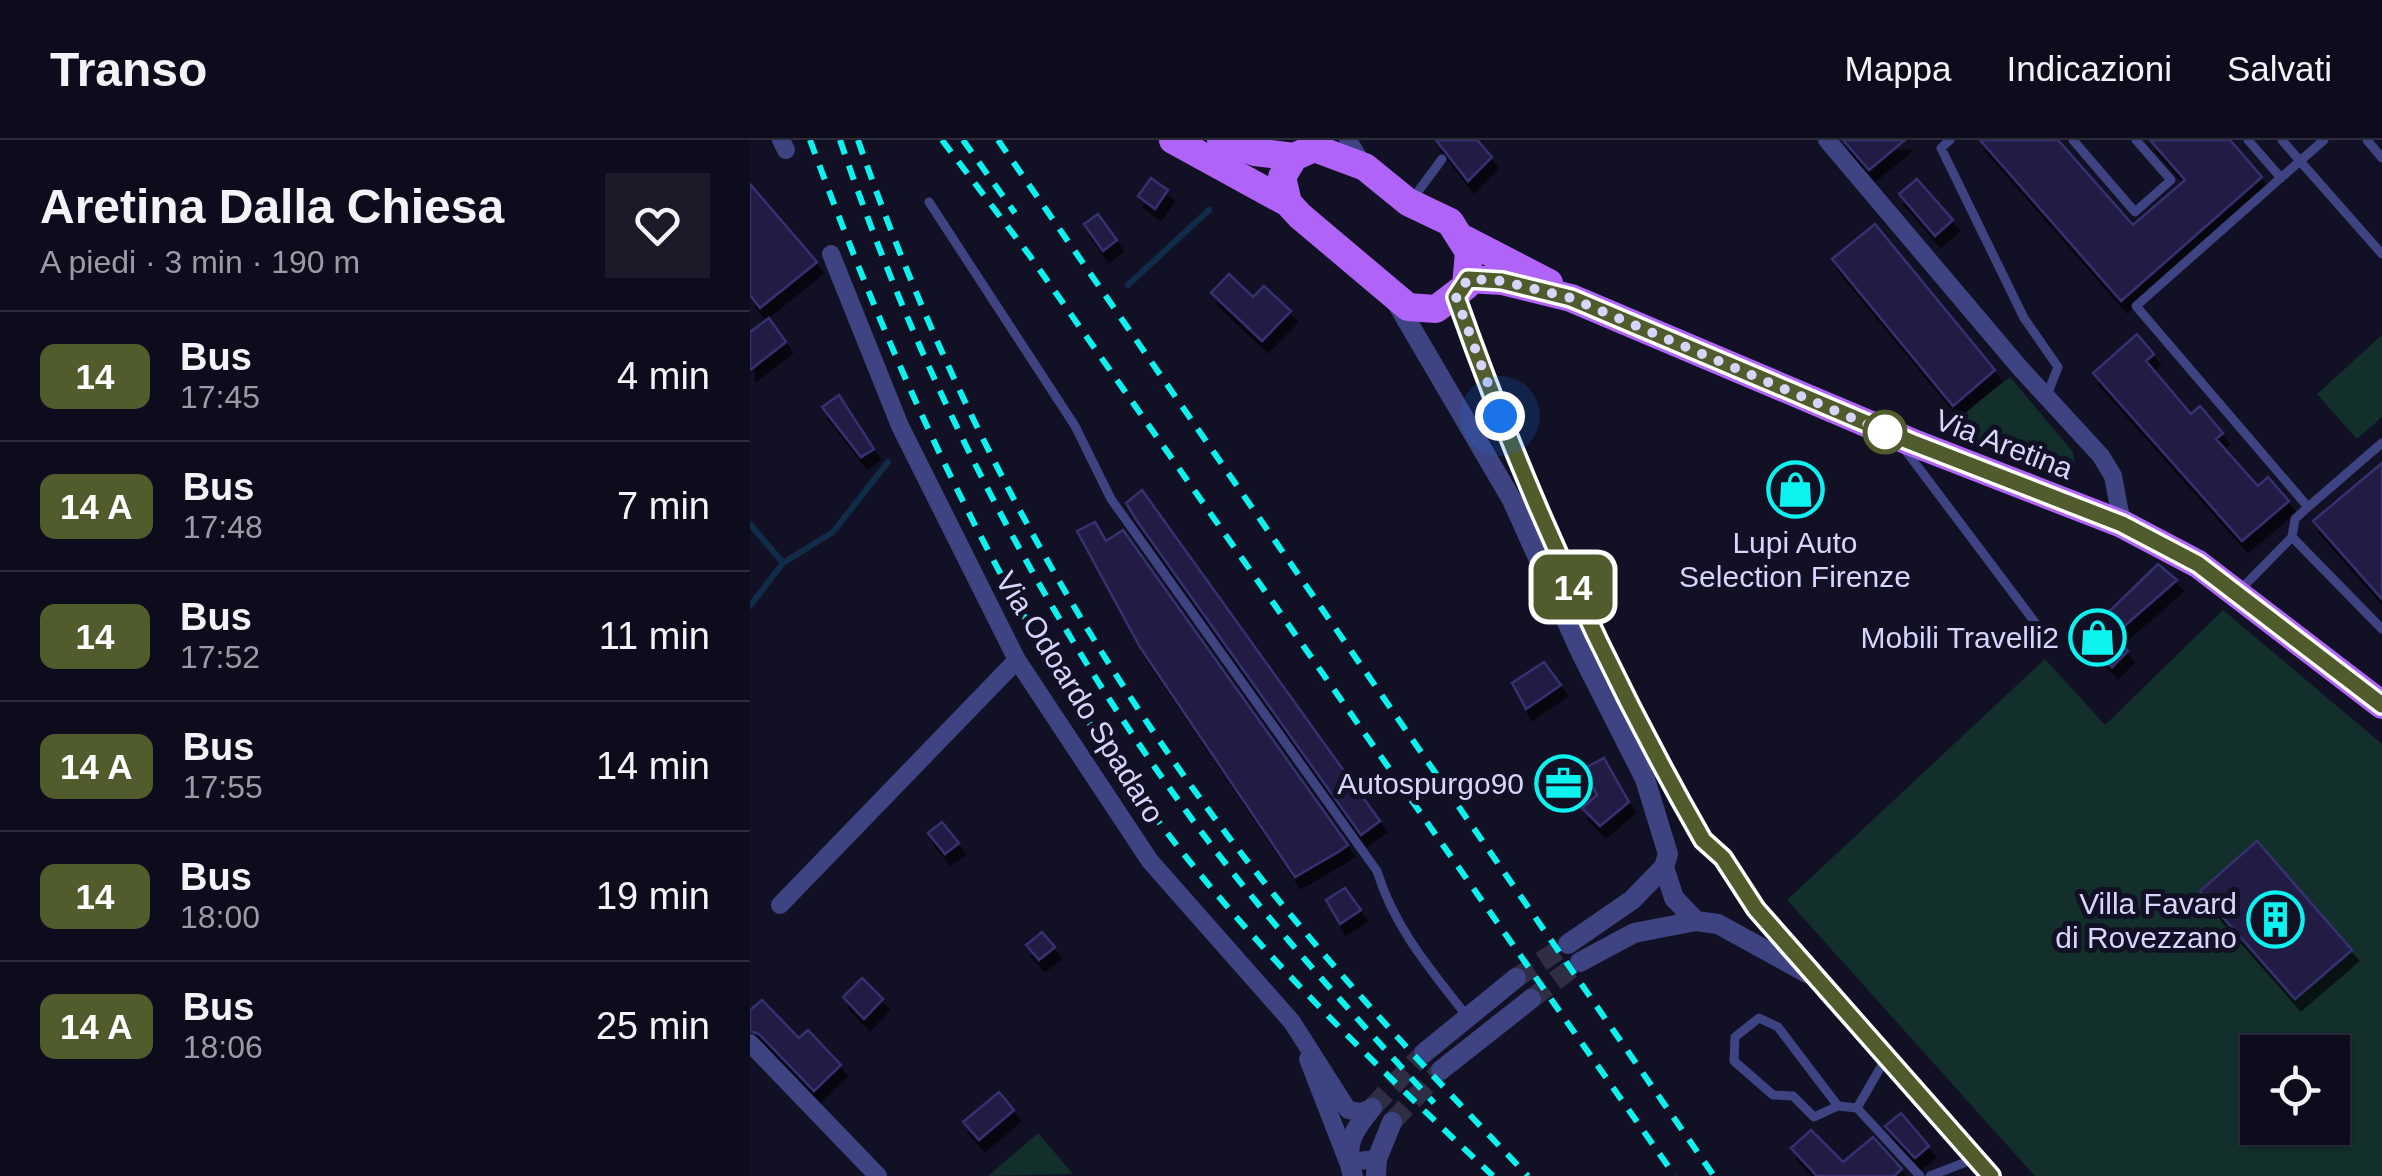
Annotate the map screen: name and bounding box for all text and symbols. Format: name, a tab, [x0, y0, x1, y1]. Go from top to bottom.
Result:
text: Transo	[50, 43, 207, 96]
text: Mappa	[1845, 49, 1952, 88]
text: Indicazioni	[2007, 49, 2172, 88]
text: Salvati	[2227, 49, 2332, 88]
button: heart	[605, 173, 710, 278]
text: Aretina Dalla Chiesa	[40, 180, 504, 233]
text: A piedi · 3 min · 190 m	[40, 244, 360, 280]
text: Bus	[180, 336, 252, 378]
text: 4 min	[617, 355, 710, 397]
text: 14	[76, 357, 114, 396]
text: 17:45	[180, 379, 260, 415]
your location	[1475, 391, 1525, 441]
street label: Via Aretina	[1931, 403, 2078, 485]
unlabelled marker	[1864, 411, 1906, 453]
shop icon: Lupi Auto Selection Firenze	[1765, 459, 1825, 519]
text: Bus	[183, 466, 254, 508]
text: 7 min	[617, 485, 710, 527]
text: 14 A	[60, 487, 133, 526]
text: 17:48	[183, 509, 263, 545]
place label: Lupi Auto Selection Firenze	[1679, 526, 1911, 593]
line badge: 14	[1528, 554, 1618, 620]
street label: Via Odoardo Spadaro	[989, 565, 1171, 829]
text: 14	[1554, 568, 1592, 607]
text: Bus	[180, 596, 252, 638]
shop icon: Mobili Travelli2	[2068, 607, 2128, 667]
text: 11 min	[599, 615, 710, 657]
text: 14	[76, 617, 114, 656]
place label: Mobili Travelli2	[1861, 621, 2059, 654]
text: 17:52	[180, 639, 260, 675]
text: Bus	[183, 726, 254, 768]
text: 14 min	[596, 745, 710, 787]
text: 14 A	[60, 747, 133, 786]
office icon: Autospurgo90	[1533, 753, 1593, 813]
place label: Autospurgo90	[1337, 767, 1524, 800]
text: 17:55	[183, 769, 263, 805]
text: Bus	[180, 856, 252, 898]
text: 19 min	[596, 875, 710, 917]
text: 14	[76, 877, 114, 916]
place label: Villa Favard di Rovezzano	[2055, 887, 2237, 954]
building icon: Villa Favard di Rovezzano	[2246, 890, 2306, 950]
text: 18:00	[180, 899, 260, 935]
text: Bus	[183, 986, 254, 1028]
text: 25 min	[596, 1005, 710, 1047]
text: 14 A	[60, 1007, 133, 1046]
text: 18:06	[183, 1029, 263, 1065]
map controls	[2240, 1035, 2350, 1145]
button: locate	[2240, 1035, 2350, 1145]

